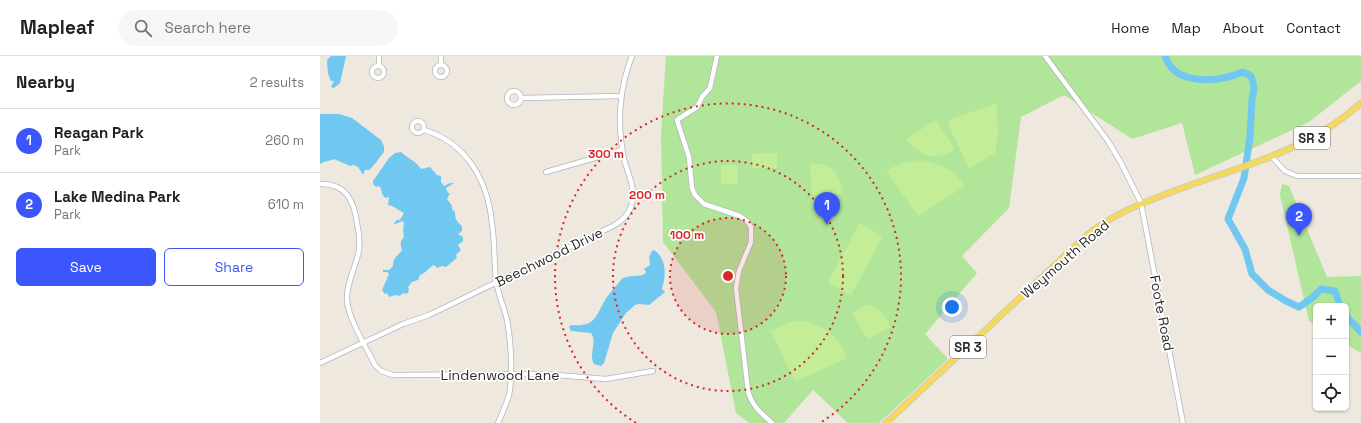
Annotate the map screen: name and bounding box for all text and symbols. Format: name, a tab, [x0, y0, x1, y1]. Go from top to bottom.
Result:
search box	[118, 10, 398, 46]
text: Mapleaf	[20, 15, 94, 40]
icon: search	[132, 17, 154, 39]
text: Search here	[164, 18, 251, 37]
text: Home	[1111, 19, 1149, 37]
text: Map	[1171, 19, 1201, 37]
text: About	[1223, 19, 1264, 37]
text: Contact	[1286, 19, 1341, 37]
text: Nearby	[16, 71, 75, 93]
text: 2 results	[250, 74, 304, 91]
text: Reagan Park	[54, 123, 144, 142]
road number: SR 3	[1294, 127, 1330, 149]
text: 1	[26, 132, 32, 149]
text: 260 m	[265, 132, 304, 149]
text: Park	[54, 142, 81, 159]
text: 300 m	[588, 146, 624, 162]
text: Lake Medina Park	[54, 187, 180, 206]
text: 200 m	[629, 187, 665, 203]
pin: 1	[814, 192, 840, 225]
text: 2	[25, 196, 33, 213]
text: 610 m	[268, 196, 304, 213]
pin: 2	[1286, 203, 1312, 236]
text: Park	[54, 206, 81, 223]
street label: Weymouth Road	[1017, 216, 1113, 302]
street label: Beechwood Drive	[492, 223, 606, 291]
text: 100 m	[670, 227, 704, 243]
button: Save	[16, 248, 156, 286]
button: Share	[164, 248, 304, 286]
centre of rings	[721, 269, 735, 283]
street label: Foote Road	[1146, 274, 1178, 352]
your location	[942, 297, 962, 317]
map controls	[1313, 303, 1349, 411]
button: +	[1313, 303, 1349, 339]
road number: SR 3	[950, 336, 986, 358]
button: −	[1313, 339, 1349, 375]
street label: Lindenwood Lane	[440, 366, 560, 384]
button: locate	[1313, 375, 1349, 411]

